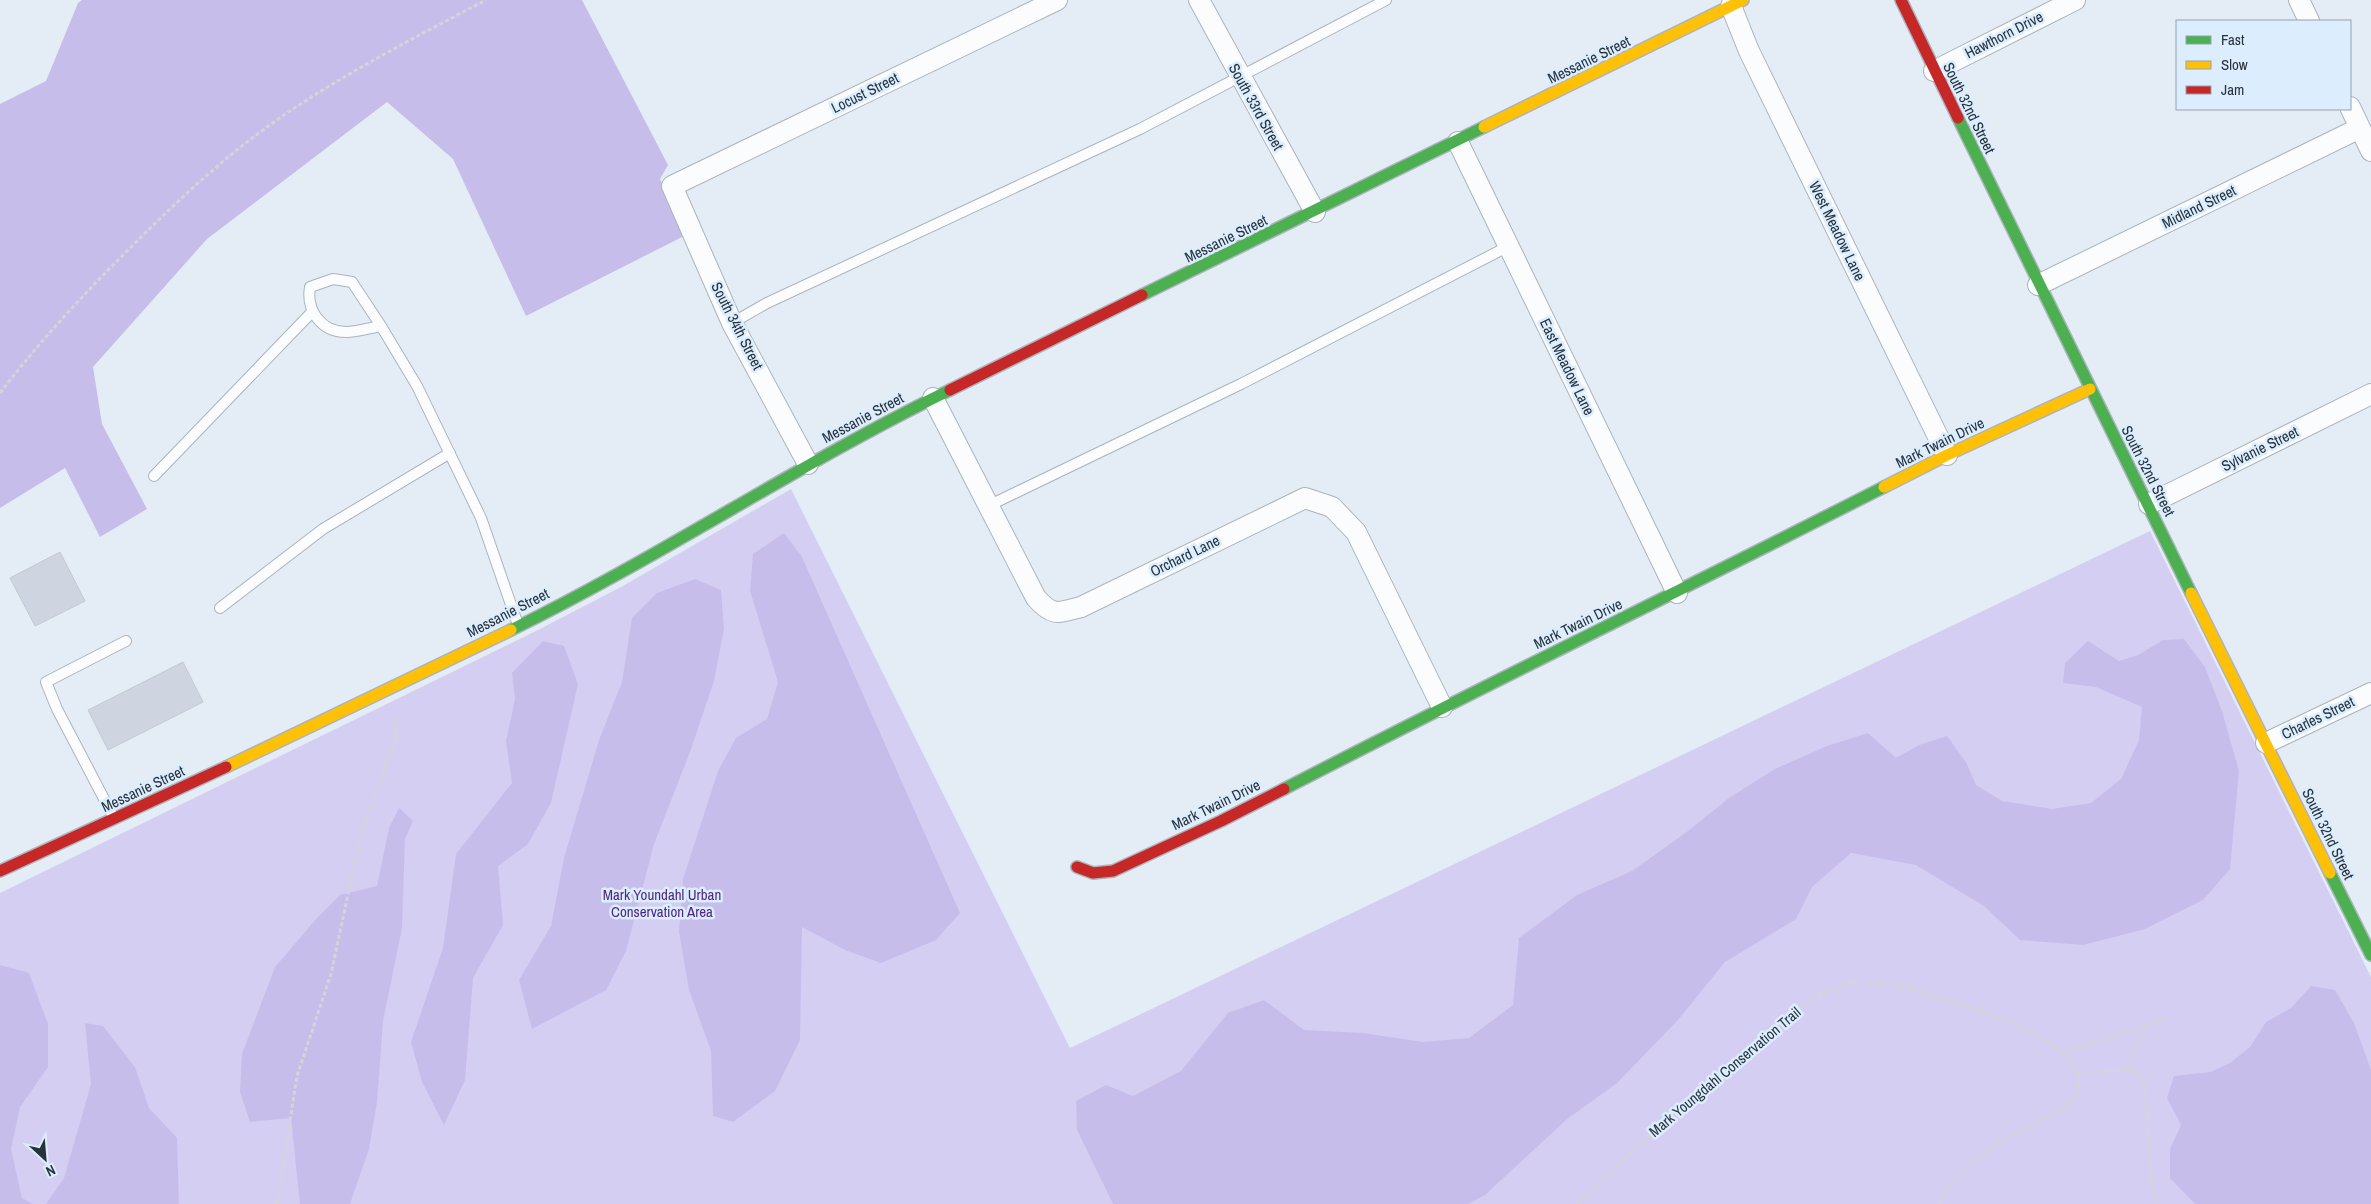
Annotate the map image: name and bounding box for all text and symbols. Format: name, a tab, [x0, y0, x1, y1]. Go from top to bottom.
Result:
street label: Hawthorn Drive	[1961, 6, 2047, 63]
legend	[2176, 20, 2351, 110]
text: Fast	[2221, 29, 2245, 50]
street label: Messanie Street	[1544, 30, 1634, 89]
text: Slow	[2221, 54, 2248, 75]
street label: South 32nd Street	[1938, 59, 2001, 157]
street label: South 33rd Street	[1224, 60, 1289, 155]
street label: Locust Street	[828, 67, 902, 118]
text: Jam	[2221, 79, 2244, 100]
street label: West Meadow Lane	[1804, 177, 1871, 284]
street label: Midland Street	[2158, 179, 2240, 234]
street label: Messanie Street	[1181, 209, 1271, 268]
street label: South 34th Street	[706, 278, 769, 374]
street label: East Meadow Lane	[1535, 315, 1600, 419]
street label: Messanie Street	[818, 387, 908, 448]
street label: Mark Twain Drive	[1892, 412, 1988, 473]
street label: Sylvanie Street	[2218, 421, 2302, 476]
street label: South 32nd Street	[2117, 422, 2181, 520]
street label: Orchard Lane	[1146, 530, 1223, 581]
street label: Messanie Street	[463, 583, 553, 642]
street label: Mark Twain Drive	[1530, 593, 1626, 654]
street label: Charles Street	[2278, 691, 2358, 744]
street label: Messanie Street	[98, 760, 188, 817]
street label: Mark Twain Drive	[1168, 774, 1264, 835]
street label: South 32nd Street	[2297, 785, 2360, 883]
park label: Mark Youndahl Urban Conservation Area	[603, 884, 721, 922]
street label: Mark Youngdahl Conservation Trail	[1644, 1002, 1805, 1141]
north arrow	[20, 1134, 70, 1184]
text: N	[43, 1161, 58, 1181]

